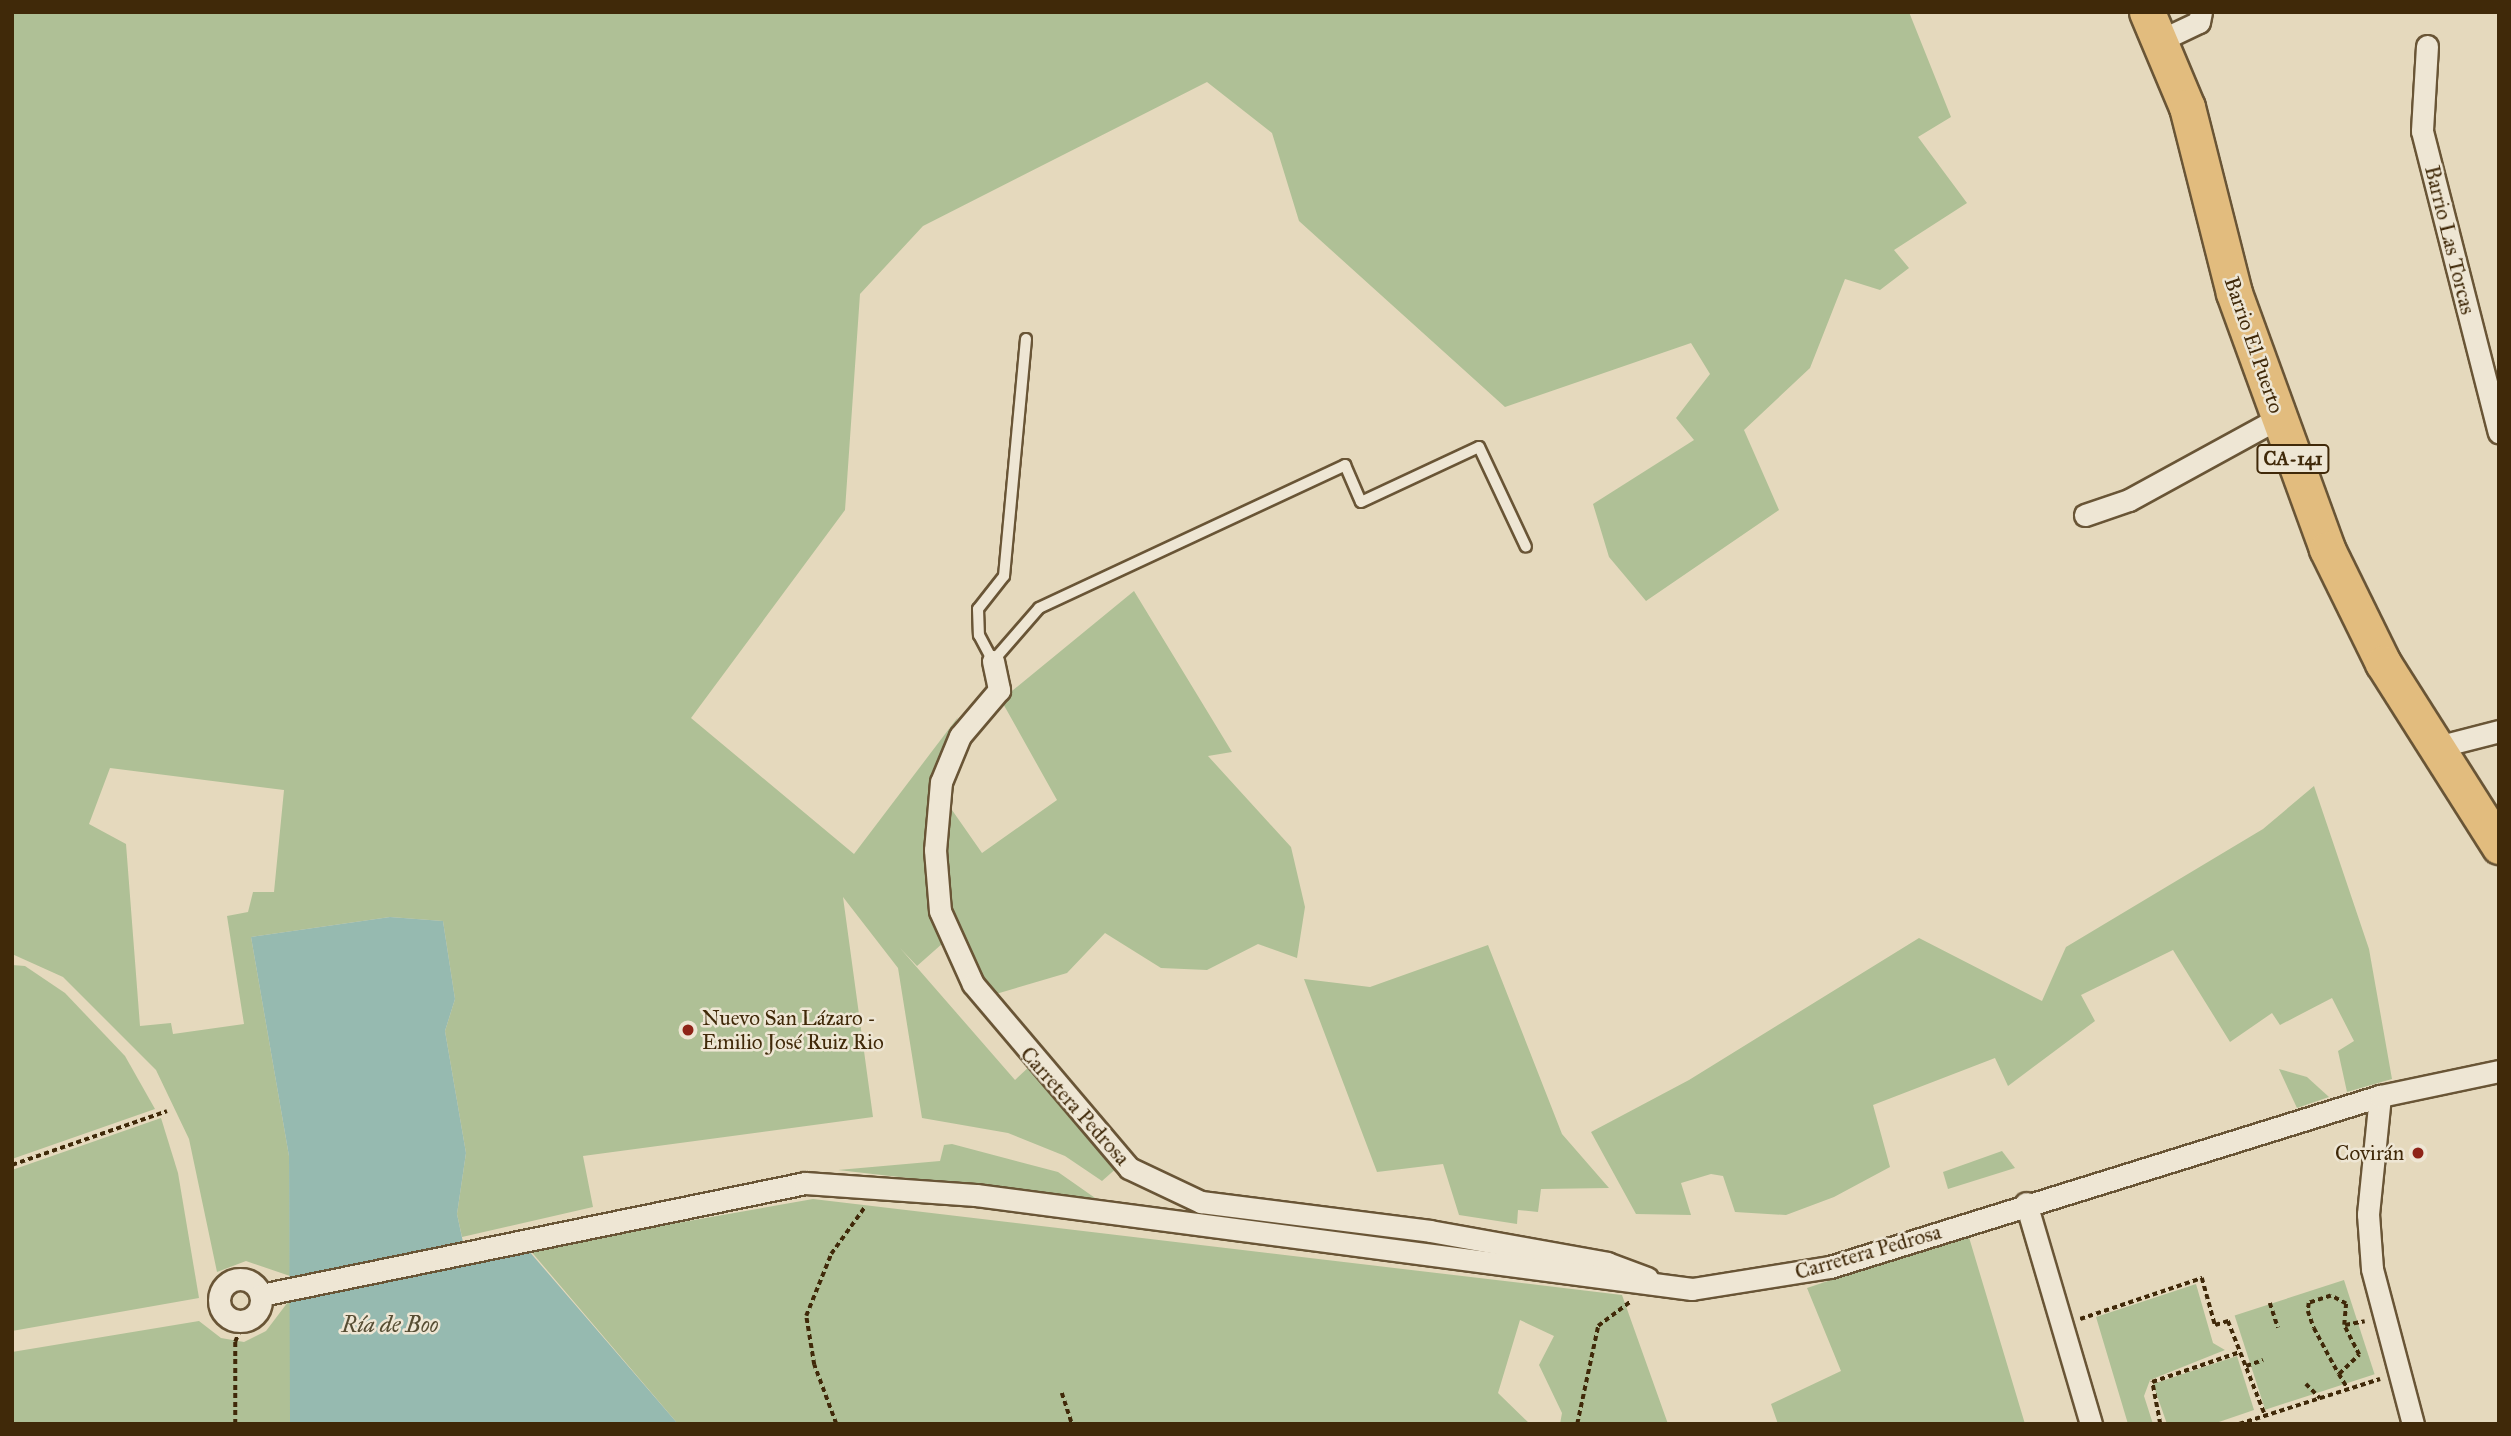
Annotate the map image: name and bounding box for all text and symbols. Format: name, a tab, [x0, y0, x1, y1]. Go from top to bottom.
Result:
street label: Barrio Las Torcas	[2419, 163, 2481, 317]
street label: Barrio El Puerto	[2219, 273, 2289, 417]
road number: CA-141	[2256, 444, 2330, 474]
place label: Nuevo San Lázaro - Emilio José Ruiz Rio	[702, 1005, 884, 1055]
marker: Nuevo San Lázaro - Emilio José Ruiz Rio	[680, 1022, 696, 1038]
street label: Carretera Pedrosa	[1015, 1042, 1135, 1170]
place label: Covirán	[2335, 1140, 2404, 1166]
marker: Covirán	[2410, 1145, 2426, 1161]
street label: Carretera Pedrosa	[1792, 1219, 1944, 1285]
water label: Ría de Boo	[342, 1310, 438, 1338]

